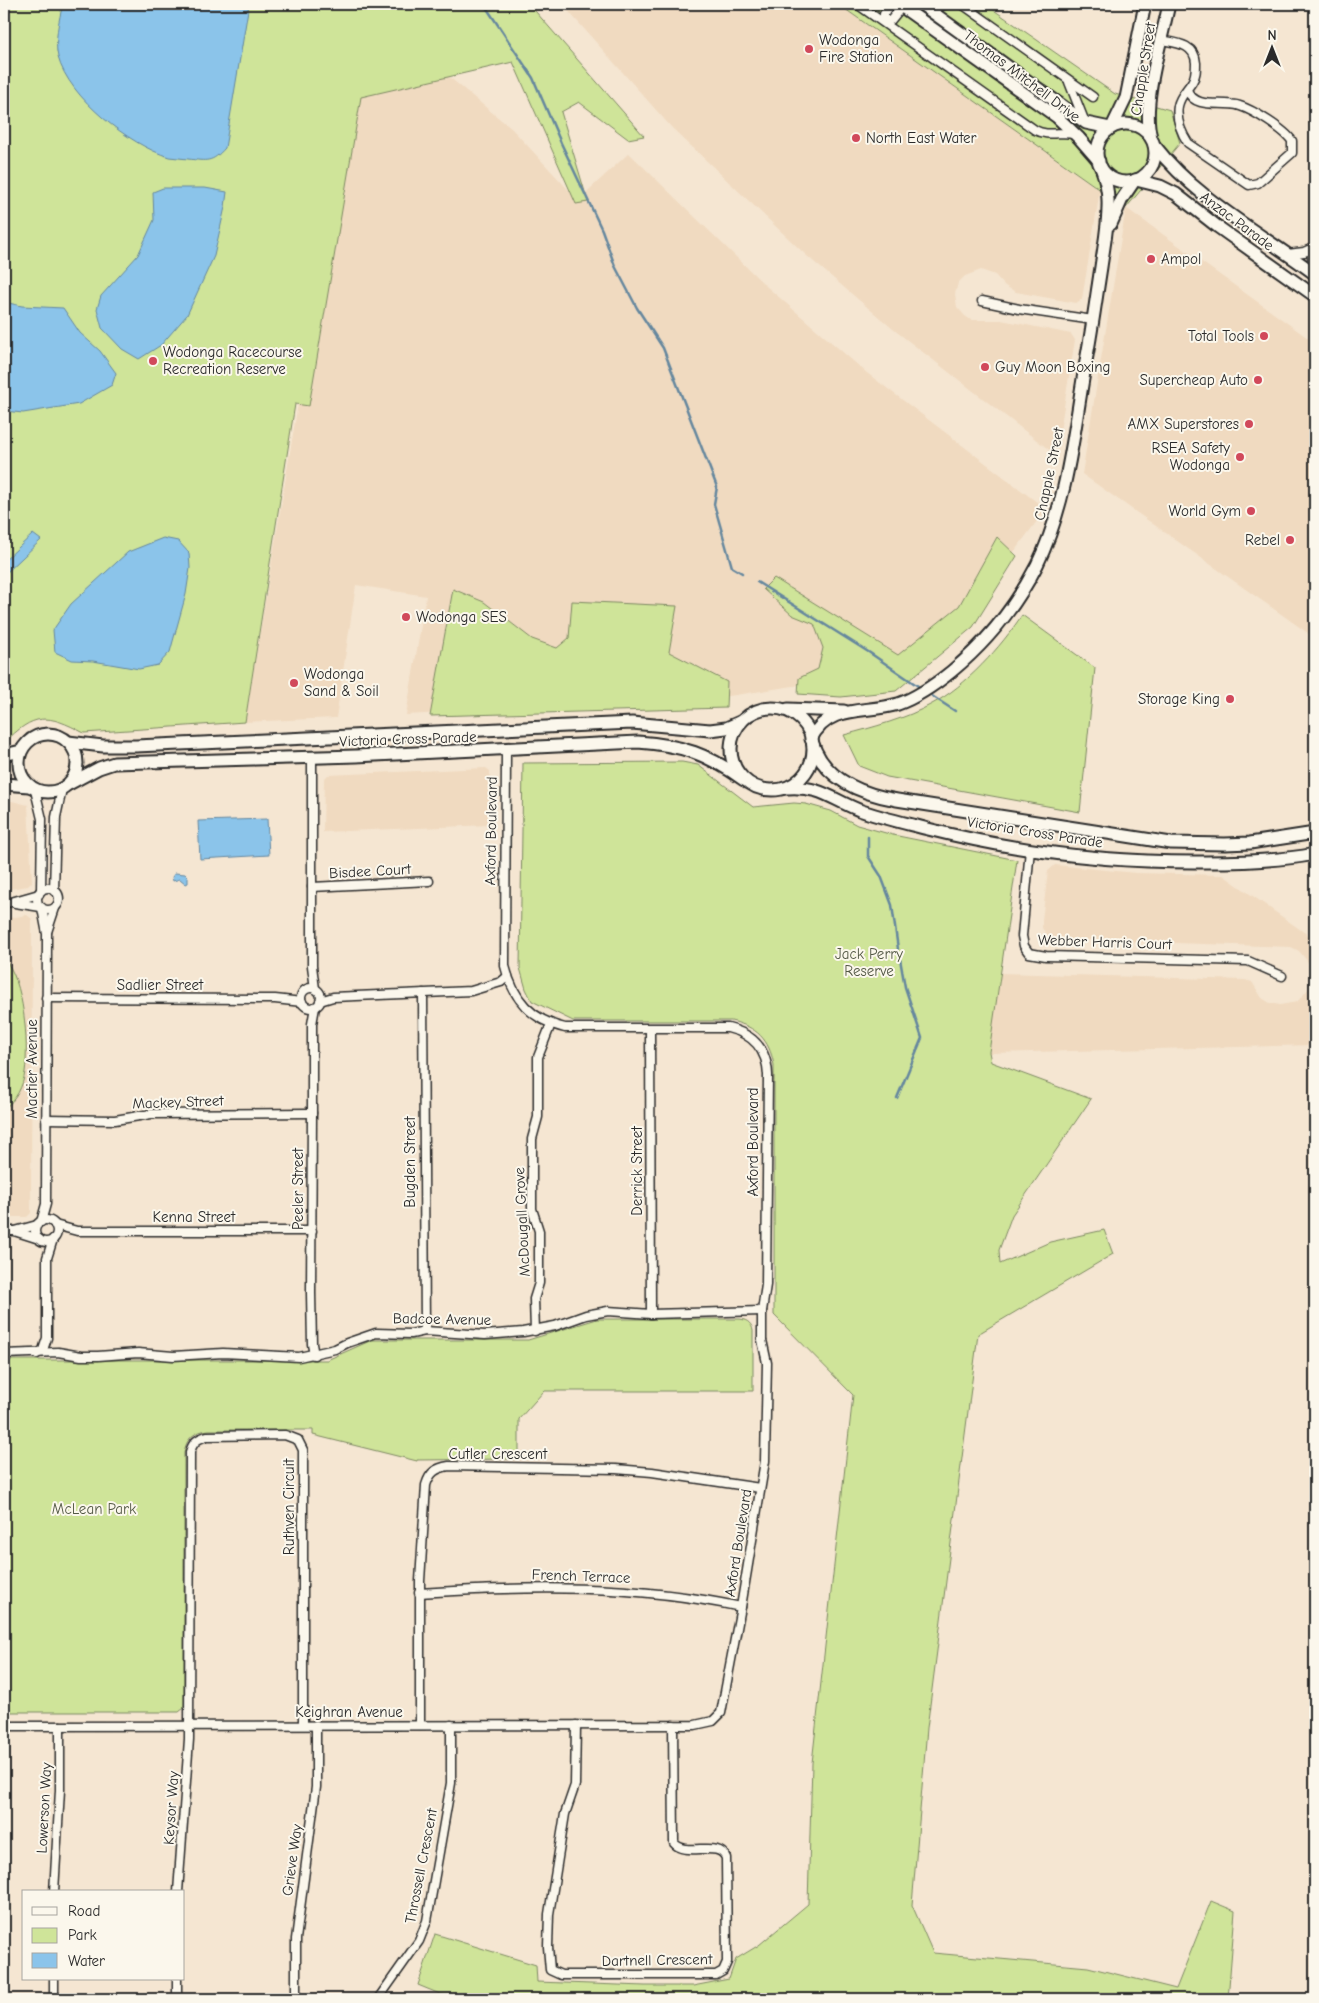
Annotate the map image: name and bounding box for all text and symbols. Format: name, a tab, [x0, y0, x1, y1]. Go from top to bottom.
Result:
street label: Chapple Street	[1127, 20, 1159, 117]
north arrow	[1246, 22, 1296, 72]
street label: Thomas Mitchell Drive	[960, 26, 1084, 126]
text: N	[1267, 27, 1277, 44]
place label: Wodonga Fire Station	[819, 31, 893, 66]
marker: Wodonga Fire Station	[803, 43, 815, 55]
place label: North East Water	[866, 129, 977, 147]
marker: North East Water	[850, 132, 862, 144]
street label: Anzac Parade	[1197, 187, 1278, 255]
place label: Ampol	[1161, 250, 1201, 268]
marker: Ampol	[1145, 253, 1157, 265]
place label: Total Tools	[1188, 327, 1254, 345]
marker: Total Tools	[1258, 330, 1270, 342]
place label: Wodonga Racecourse Recreation Reserve	[163, 343, 302, 378]
marker: Wodonga Racecourse Recreation Reserve	[147, 355, 159, 367]
place label: Guy Moon Boxing	[995, 358, 1110, 376]
marker: Guy Moon Boxing	[979, 361, 991, 373]
place label: Supercheap Auto	[1139, 371, 1248, 389]
marker: Supercheap Auto	[1252, 374, 1264, 386]
place label: AMX Superstores	[1128, 415, 1239, 433]
marker: AMX Superstores	[1243, 418, 1255, 430]
street label: Chapple Street	[1030, 425, 1068, 522]
place label: RSEA Safety Wodonga	[1152, 439, 1230, 474]
marker: RSEA Safety Wodonga	[1234, 451, 1246, 463]
place label: World Gym	[1169, 502, 1241, 520]
marker: World Gym	[1245, 505, 1257, 517]
place label: Rebel	[1245, 531, 1280, 549]
marker: Rebel	[1284, 534, 1296, 546]
place label: Wodonga SES	[416, 608, 507, 626]
marker: Wodonga SES	[400, 611, 412, 623]
place label: Wodonga Sand & Soil	[304, 665, 379, 700]
marker: Wodonga Sand & Soil	[288, 677, 300, 689]
place label: Storage King	[1138, 690, 1220, 708]
marker: Storage King	[1224, 693, 1236, 705]
street label: Victoria Cross Parade	[339, 728, 477, 750]
street label: Axford Boulevard	[481, 776, 501, 886]
street label: Victoria Cross Parade	[966, 812, 1105, 852]
street label: Bisdee Court	[329, 860, 412, 882]
street label: Webber Harris Court	[1038, 931, 1173, 953]
park label: Jack Perry Reserve	[835, 945, 903, 980]
street label: Sadlier Street	[117, 976, 204, 994]
street label: Mactier Avenue	[23, 1019, 41, 1119]
street label: Axford Boulevard	[744, 1088, 762, 1197]
street label: Mackey Street	[132, 1091, 225, 1113]
street label: Bugden Street	[401, 1116, 419, 1208]
street label: Derrick Street	[628, 1126, 646, 1216]
street label: Peeler Street	[289, 1147, 307, 1230]
street label: McDougall Grove	[510, 1166, 534, 1277]
street label: Kenna Street	[153, 1208, 236, 1226]
street label: Badcoe Avenue	[393, 1309, 492, 1329]
street label: Cutler Crescent	[449, 1445, 548, 1463]
street label: Ruthven Circuit	[280, 1458, 298, 1555]
street label: Axford Boulevard	[721, 1488, 755, 1598]
park label: McLean Park	[52, 1500, 137, 1518]
street label: French Terrace	[531, 1565, 631, 1587]
street label: Keighran Avenue	[295, 1703, 403, 1721]
street label: Lowerson Way	[33, 1762, 55, 1854]
street label: Keysor Way	[159, 1770, 183, 1846]
street label: Throssell Crescent	[401, 1806, 441, 1925]
street label: Grieve Way	[278, 1823, 306, 1897]
legend	[22, 1890, 185, 1980]
text: Road	[68, 1902, 100, 1920]
text: Park	[68, 1926, 97, 1944]
street label: Dartnell Crescent	[601, 1950, 713, 1970]
text: Water	[68, 1952, 105, 1970]

